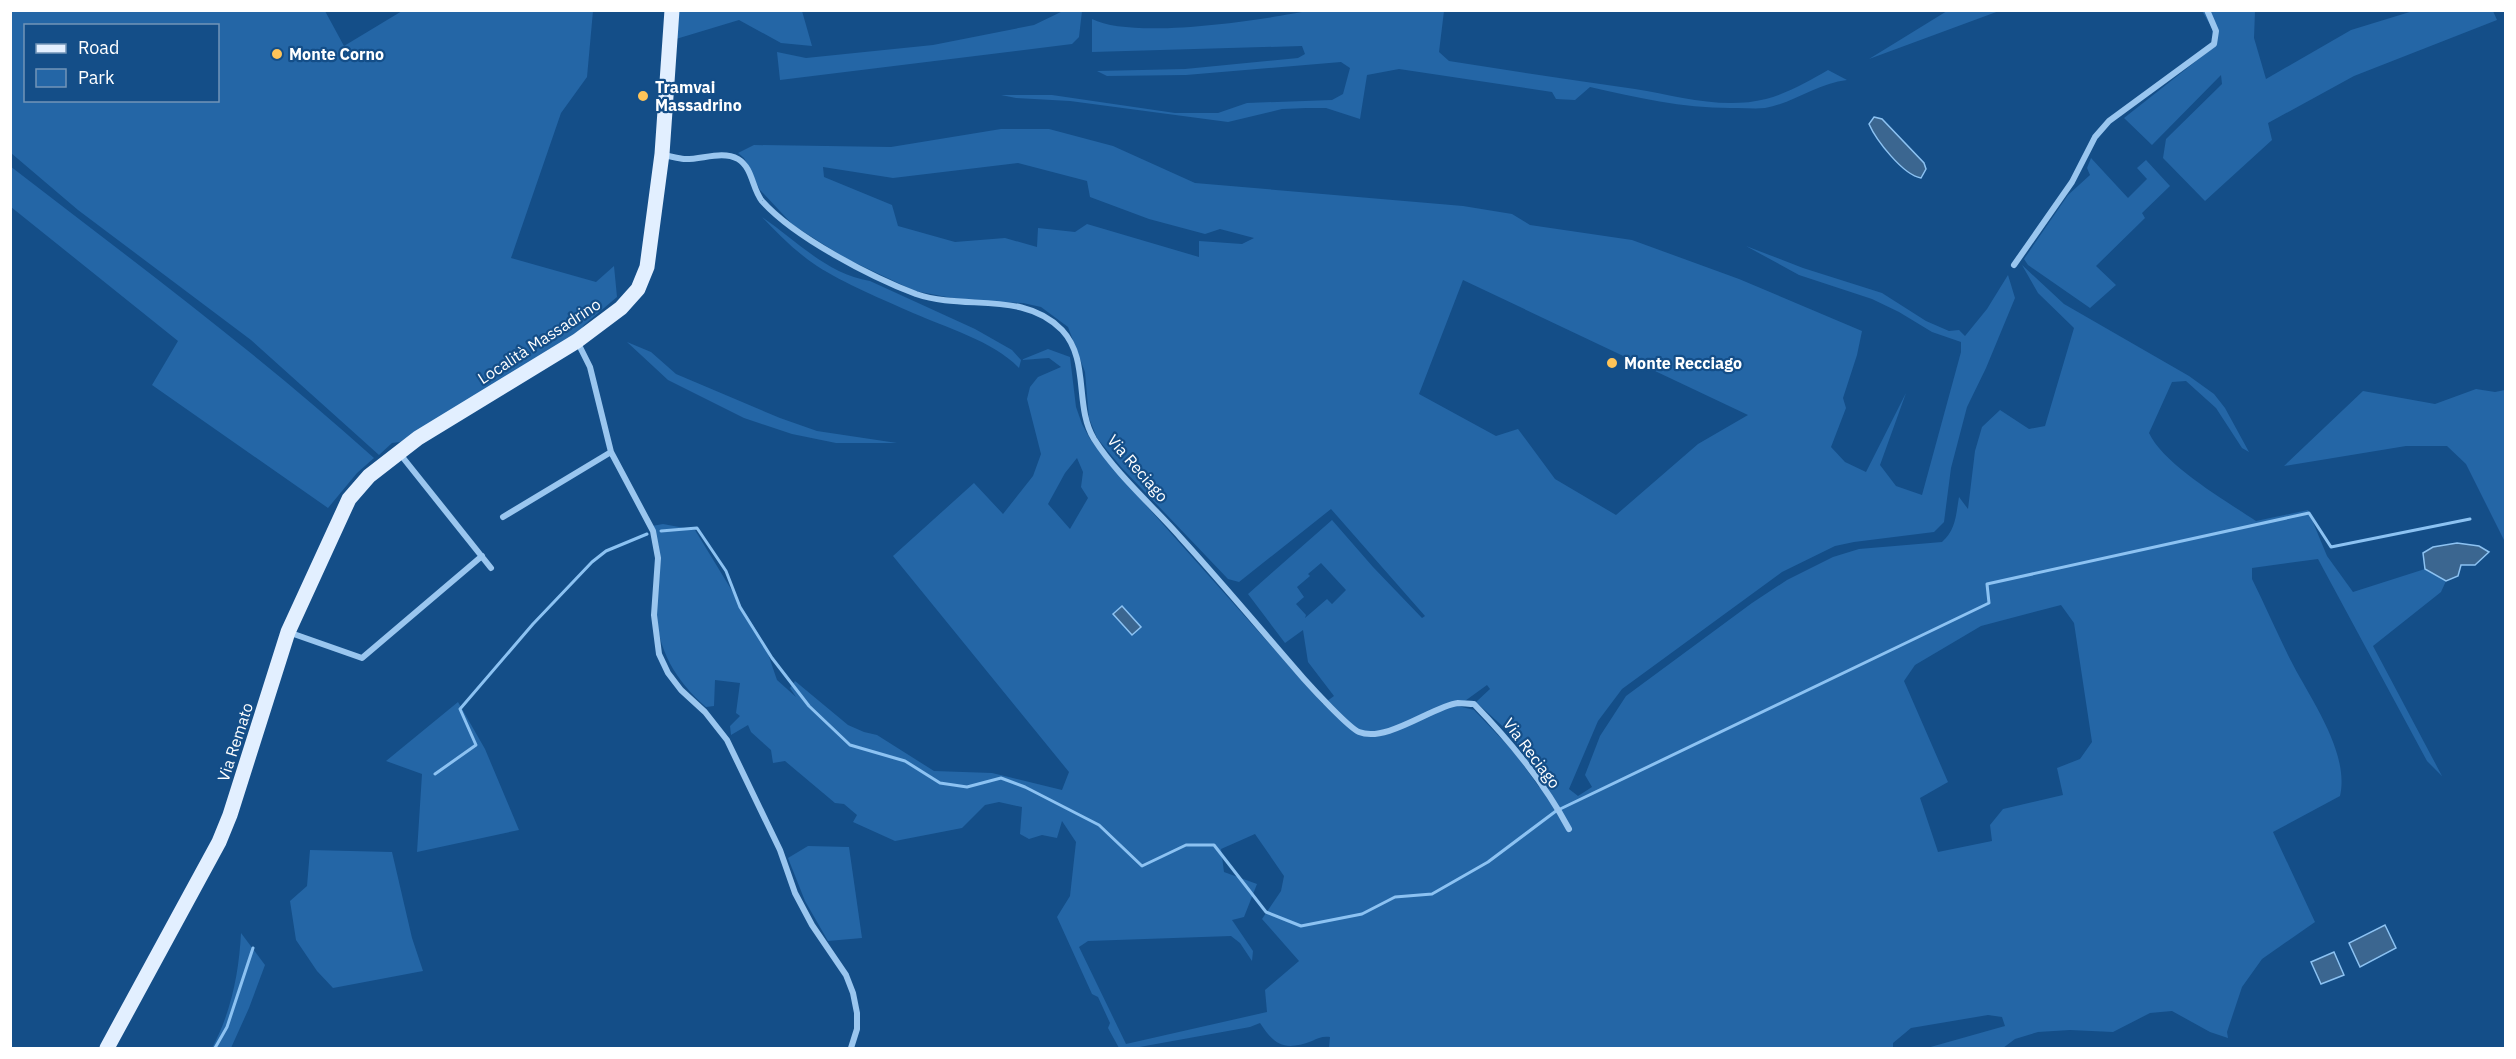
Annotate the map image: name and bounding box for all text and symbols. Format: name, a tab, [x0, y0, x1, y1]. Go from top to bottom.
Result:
legend	[24, 24, 219, 102]
text: Road	[78, 36, 119, 59]
place label: Monte Corno	[289, 44, 384, 64]
marker: Monte Corno	[270, 47, 284, 61]
text: Park	[78, 66, 115, 89]
place label: Tramvai Massadrino	[655, 77, 742, 115]
marker: Tramvai Massadrino	[636, 89, 650, 103]
street label: Località Massadrino	[474, 294, 604, 388]
place label: Monte Recciago	[1624, 353, 1742, 373]
marker: Monte Recciago	[1605, 356, 1619, 370]
street label: Via Reciago	[1103, 430, 1173, 506]
street label: Via Remato	[213, 700, 257, 784]
street label: Via Reciago	[1499, 714, 1565, 792]

